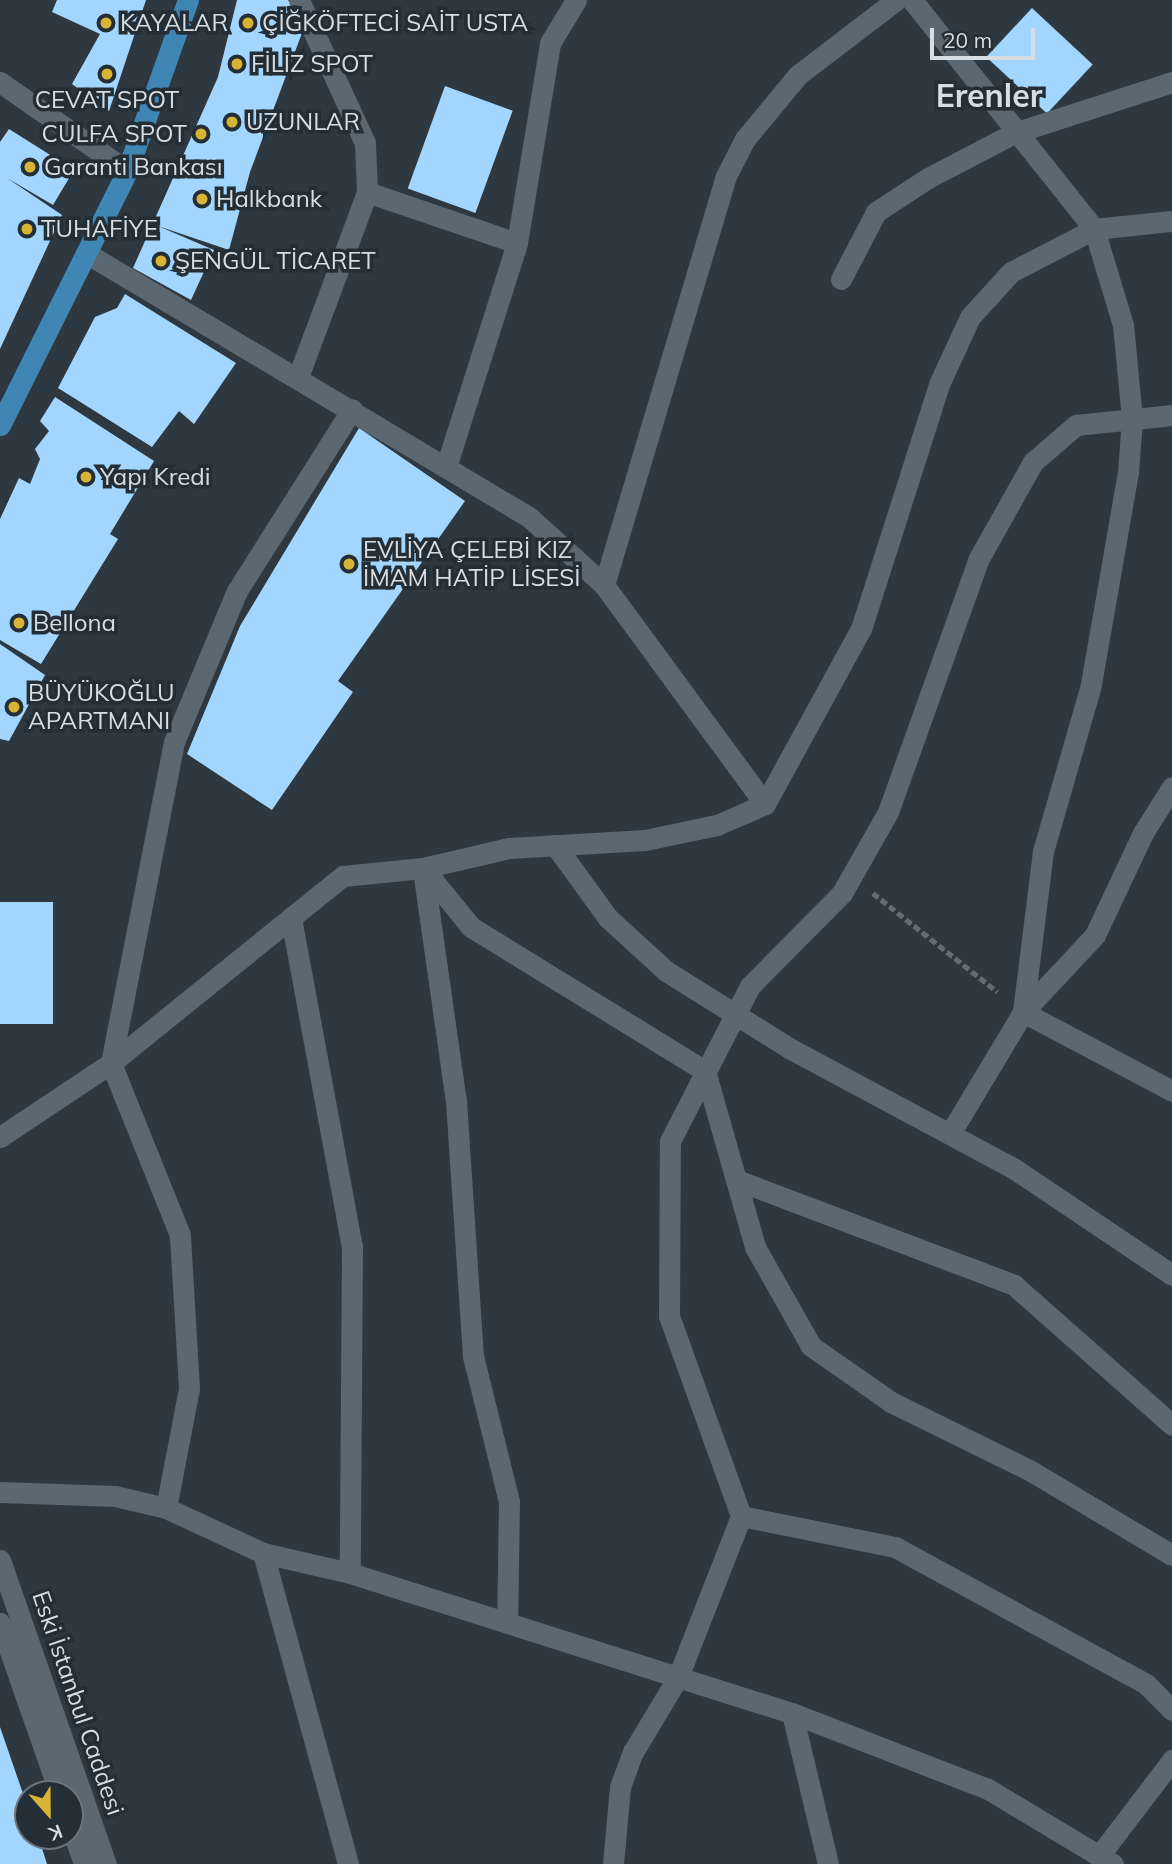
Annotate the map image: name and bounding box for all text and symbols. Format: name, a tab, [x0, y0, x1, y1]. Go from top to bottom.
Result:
place label: KAYALAR	[120, 9, 228, 37]
place label: ÇİĞKÖFTECİ SAİT USTA	[262, 9, 528, 37]
scale bar	[934, 14, 1039, 58]
marker: KAYALAR	[98, 15, 114, 31]
marker: ÇİĞKÖFTECİ SAİT USTA	[240, 15, 256, 31]
text: 20 m	[943, 27, 992, 53]
place label: FİLİZ SPOT	[251, 50, 373, 78]
marker: FİLİZ SPOT	[229, 56, 245, 72]
marker: CEVAT SPOT	[99, 66, 115, 82]
district label: Erenler	[936, 76, 1042, 114]
place label: CEVAT SPOT	[35, 86, 179, 114]
place label: UZUNLAR	[246, 108, 360, 136]
marker: UZUNLAR	[224, 114, 240, 130]
place label: CULFA SPOT	[42, 120, 187, 148]
marker: CULFA SPOT	[193, 126, 209, 142]
place label: Garanti Bankası	[44, 153, 222, 181]
marker: Garanti Bankası	[22, 159, 38, 175]
place label: Halkbank	[216, 185, 322, 213]
marker: Halkbank	[194, 191, 210, 207]
place label: TUHAFİYE	[41, 215, 158, 243]
marker: TUHAFİYE	[19, 221, 35, 237]
place label: ŞENGÜL TİCARET	[175, 247, 376, 275]
marker: ŞENGÜL TİCARET	[153, 253, 169, 269]
place label: Yapı Kredi	[100, 463, 210, 491]
marker: Yapı Kredi	[78, 469, 94, 485]
place label: EVLİYA ÇELEBİ KIZ İMAM HATİP LİSESİ	[363, 536, 580, 592]
marker: EVLİYA ÇELEBİ KIZ İMAM HATİP LİSESİ	[341, 556, 357, 572]
place label: Bellona	[33, 609, 116, 637]
marker: Bellona	[11, 615, 27, 631]
place label: BÜYÜKOĞLU APARTMANI	[28, 679, 174, 735]
marker: BÜYÜKOĞLU APARTMANI	[6, 699, 22, 715]
street label: Eski İstanbul Caddesi	[26, 1587, 130, 1819]
north arrow	[14, 1780, 84, 1850]
text: K	[46, 1819, 66, 1846]

